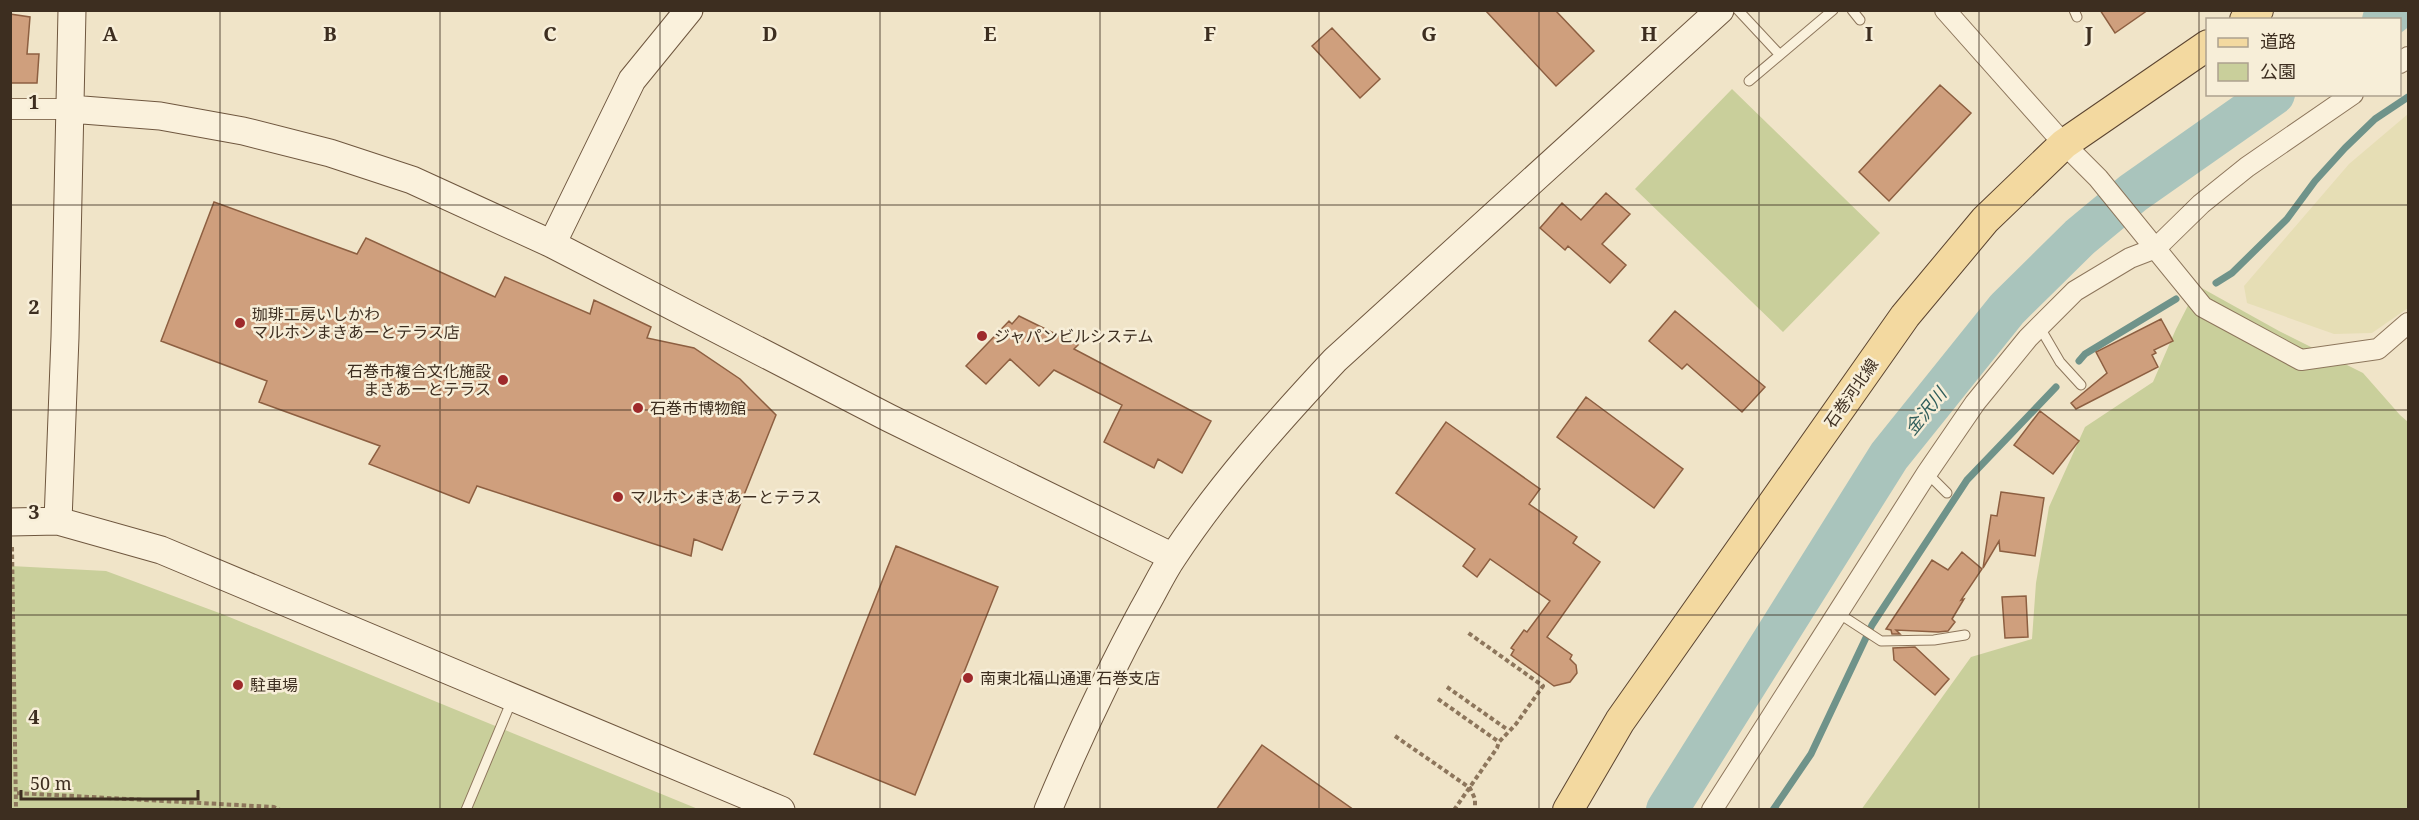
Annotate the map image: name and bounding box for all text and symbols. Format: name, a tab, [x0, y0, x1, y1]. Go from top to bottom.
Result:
legend	[2206, 18, 2401, 96]
text: A	[102, 20, 118, 47]
text: B	[323, 20, 337, 47]
text: C	[543, 20, 557, 47]
text: D	[762, 20, 778, 47]
text: E	[983, 20, 997, 47]
text: F	[1204, 20, 1216, 47]
text: G	[1421, 20, 1437, 47]
text: H	[1641, 20, 1657, 47]
text: I	[1865, 20, 1873, 47]
text: J	[2084, 20, 2093, 47]
text: 道路	[2260, 29, 2296, 53]
text: 公園	[2260, 59, 2296, 83]
text: 1	[28, 88, 40, 115]
text: 2	[28, 293, 40, 320]
place label: 珈琲工房いしかわ マルホンまきあーとテラス店	[252, 303, 460, 343]
marker: 珈琲工房いしかわ マルホンまきあーとテラス店	[233, 316, 247, 330]
place label: ジャパンビルシステム	[994, 325, 1154, 347]
marker: ジャパンビルシステム	[975, 329, 989, 343]
street label: 石巻河北線	[1819, 354, 1883, 432]
place label: 石巻市複合文化施設 まきあーとテラス	[347, 360, 491, 400]
marker: 石巻市複合文化施設 まきあーとテラス	[496, 373, 510, 387]
water label: 金沢川	[1899, 381, 1953, 440]
place label: 石巻市博物館	[650, 397, 746, 419]
marker: 石巻市博物館	[631, 401, 645, 415]
place label: マルホンまきあーとテラス	[630, 486, 822, 508]
marker: マルホンまきあーとテラス	[611, 490, 625, 504]
text: 3	[28, 498, 40, 525]
place label: 南東北福山通運 石巻支店	[980, 667, 1160, 689]
marker: 南東北福山通運 石巻支店	[961, 671, 975, 685]
place label: 駐車場	[250, 674, 298, 696]
marker: 駐車場	[231, 678, 245, 692]
text: 4	[28, 703, 40, 730]
scale bar	[21, 763, 198, 801]
text: 50 m	[30, 771, 72, 795]

